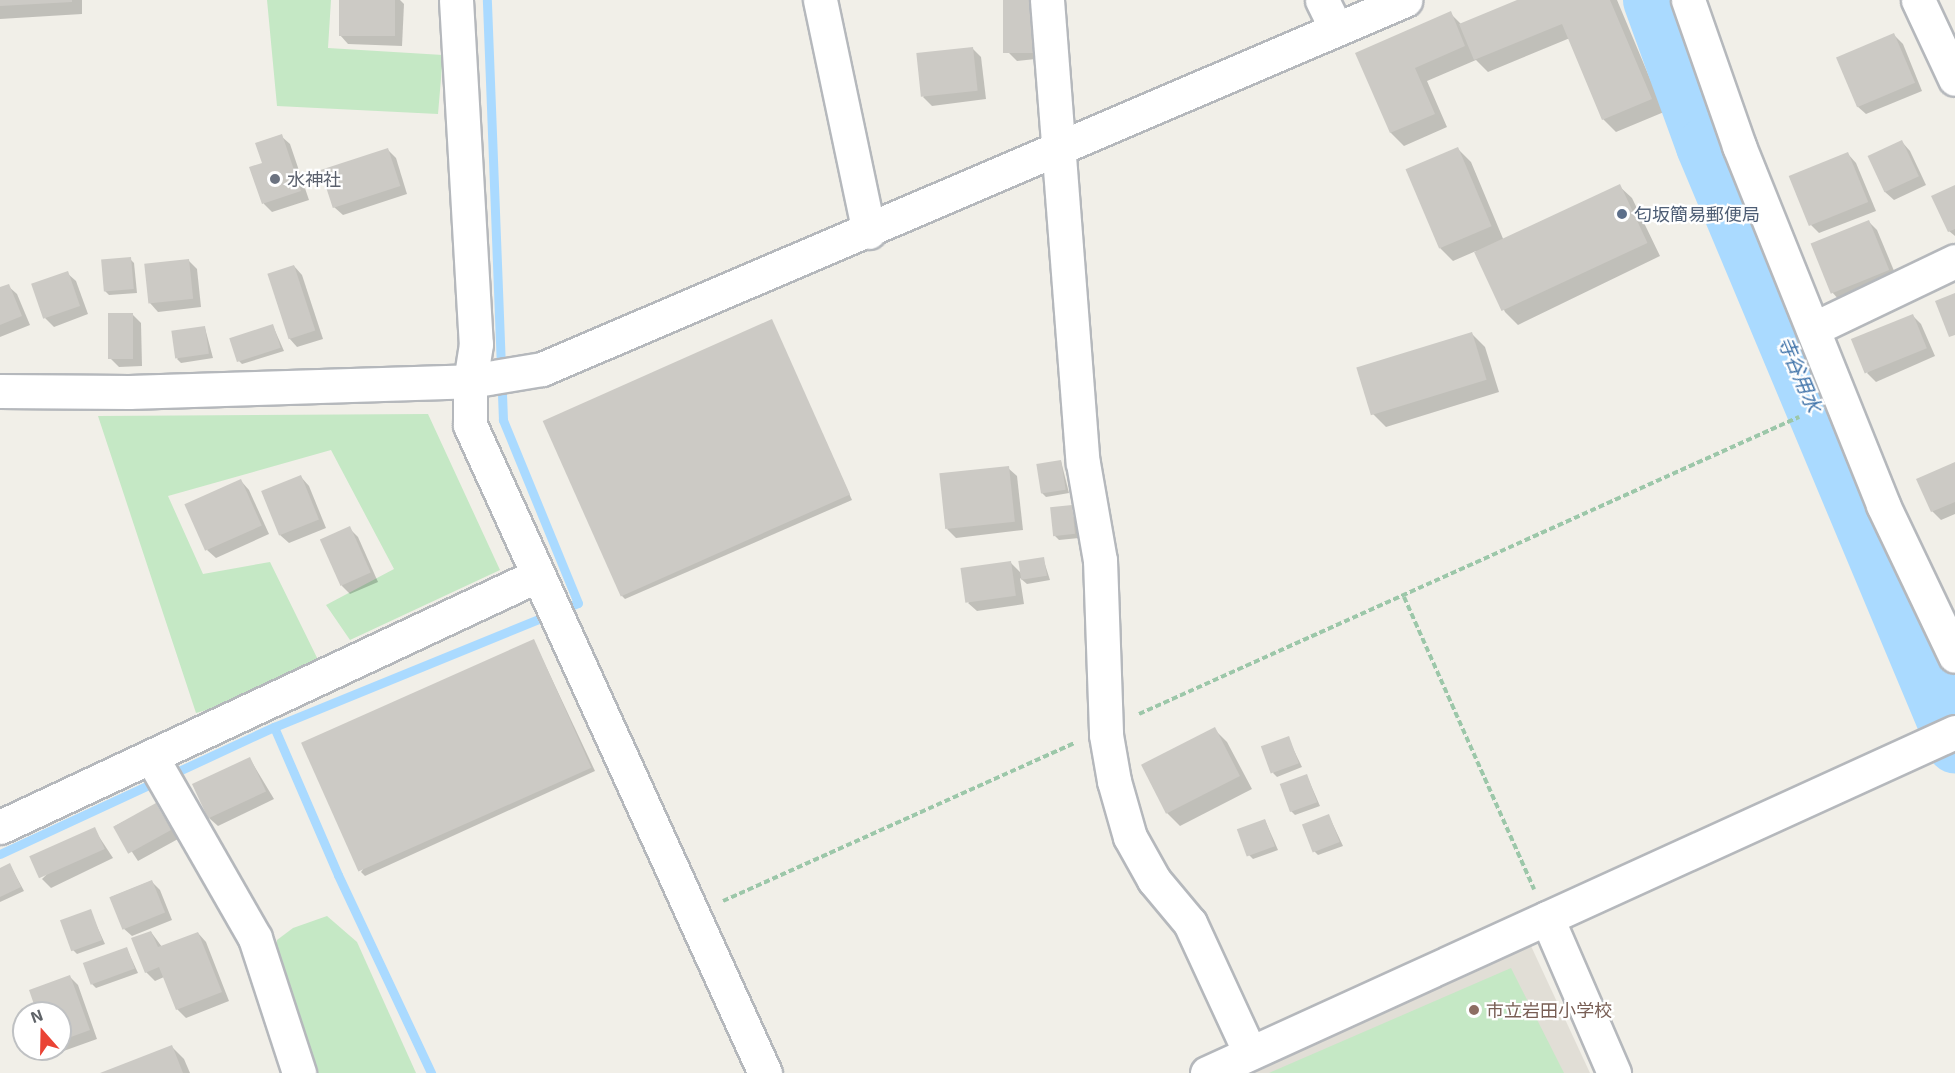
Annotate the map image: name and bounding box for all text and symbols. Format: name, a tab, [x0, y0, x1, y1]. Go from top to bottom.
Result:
place label: 水神社	[287, 168, 341, 190]
marker: 水神社	[268, 172, 282, 186]
place label: 匂坂簡易郵便局	[1634, 203, 1760, 225]
marker: 匂坂簡易郵便局	[1615, 207, 1629, 221]
water label: 寺谷用水	[1773, 332, 1827, 416]
place label: 市立岩田小学校	[1486, 999, 1612, 1021]
north arrow	[12, 1001, 72, 1061]
marker: 市立岩田小学校	[1467, 1003, 1481, 1017]
text: N	[28, 1005, 45, 1026]

